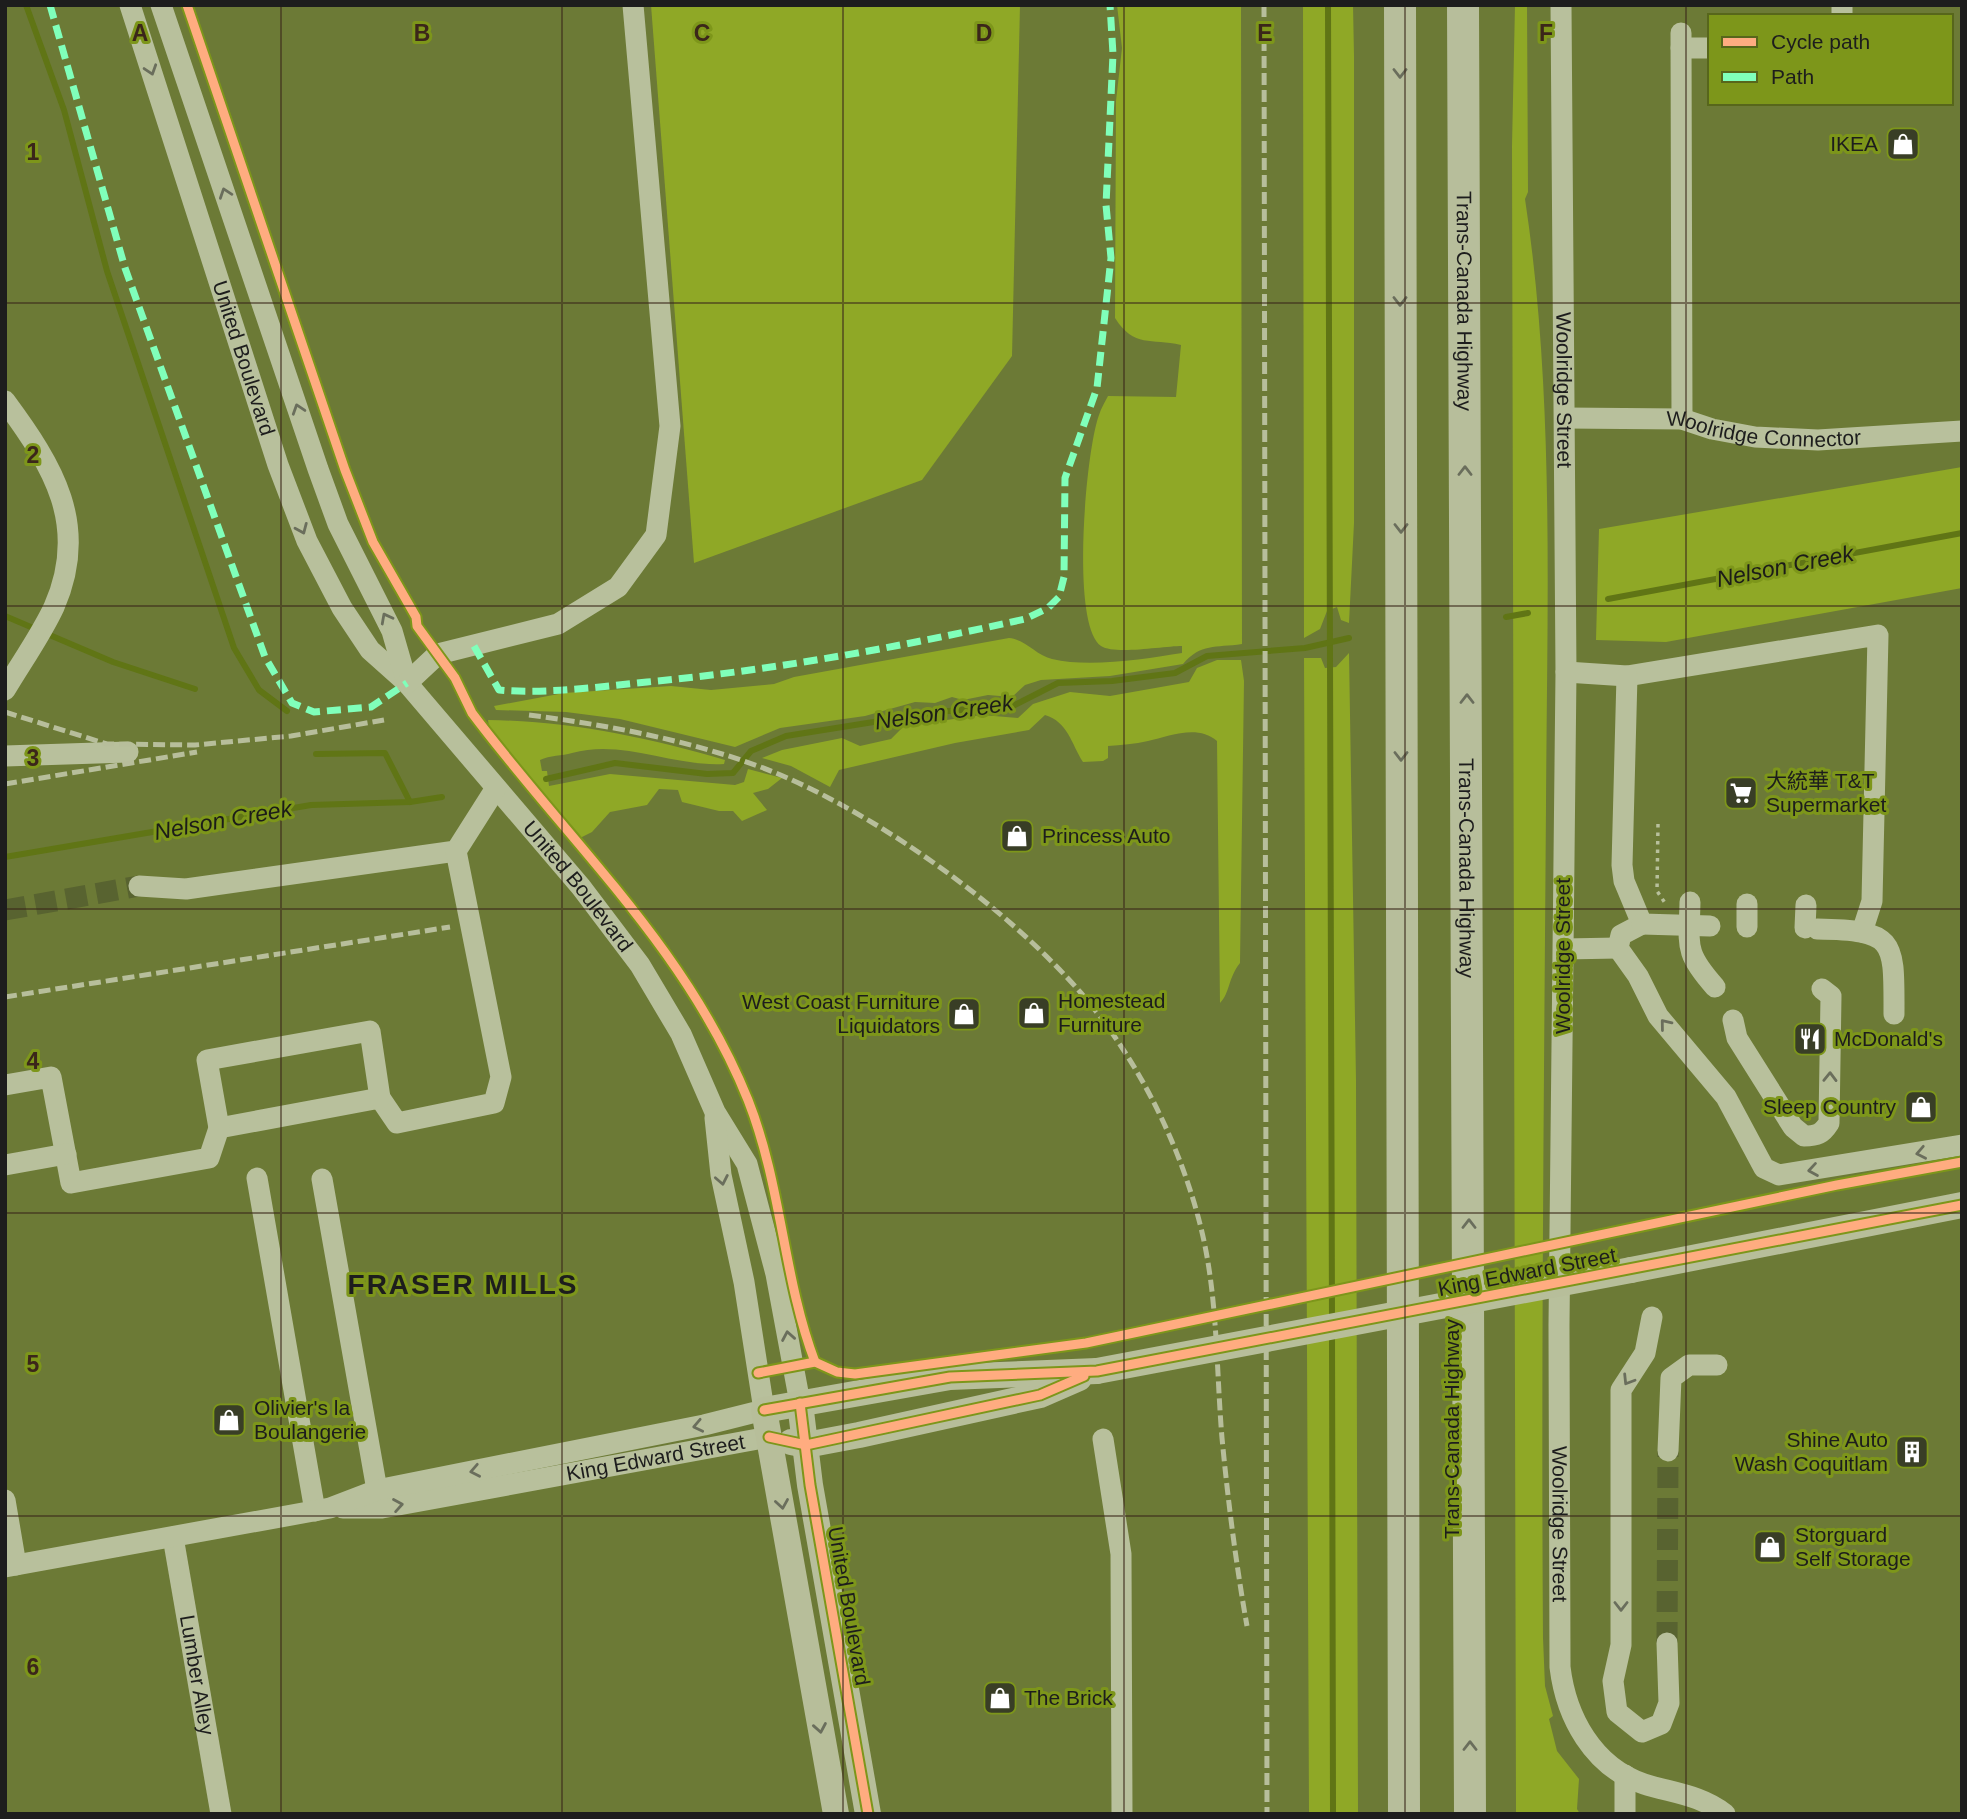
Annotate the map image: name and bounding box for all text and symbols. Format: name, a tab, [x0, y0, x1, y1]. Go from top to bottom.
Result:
legend	[1708, 14, 1953, 105]
text: A	[132, 20, 148, 46]
text: B	[414, 20, 430, 46]
text: C	[694, 20, 710, 46]
text: D	[976, 20, 992, 46]
text: E	[1257, 20, 1273, 46]
text: F	[1539, 20, 1553, 46]
text: Cycle path	[1771, 30, 1870, 53]
one-way arrow	[143, 64, 157, 76]
text: Path	[1771, 65, 1814, 88]
one-way arrow	[1392, 69, 1408, 79]
shop icon: IKEA	[1884, 125, 1922, 163]
place label: IKEA	[1830, 132, 1878, 155]
text: 1	[27, 139, 40, 165]
one-way arrow	[219, 188, 233, 200]
street label: Trans-Canada Highway	[1453, 191, 1477, 412]
street label: United Boulevard	[208, 278, 280, 438]
one-way arrow	[1392, 296, 1408, 307]
street label: Woolridge Street	[1552, 312, 1576, 468]
one-way arrow	[292, 403, 306, 416]
street label: Woolridge Connector	[1666, 407, 1862, 451]
text: 2	[27, 442, 39, 468]
one-way arrow	[1457, 465, 1473, 476]
one-way arrow	[294, 522, 308, 534]
one-way arrow	[1393, 524, 1409, 534]
water label: Nelson Creek	[1714, 540, 1857, 592]
one-way arrow	[381, 613, 394, 625]
water label: Nelson Creek	[873, 689, 1016, 735]
one-way arrow	[1459, 693, 1475, 703]
text: 3	[27, 745, 39, 771]
one-way arrow	[1393, 751, 1409, 762]
street label: Trans-Canada Highway	[1455, 758, 1479, 979]
place label: 大統華 T&T Supermarket	[1766, 769, 1886, 816]
supermarket icon: 大統華 T&T Supermarket	[1722, 774, 1760, 812]
water label: Nelson Creek	[152, 795, 295, 845]
street label: United Boulevard	[519, 816, 638, 956]
shop icon: Princess Auto	[998, 817, 1036, 855]
place label: Princess Auto	[1042, 824, 1170, 847]
street label: Woolridge Street	[1551, 878, 1574, 1034]
place label: Homestead Furniture	[1058, 989, 1165, 1036]
place label: West Coast Furniture Liquidators	[742, 990, 940, 1037]
shop icon: Homestead Furniture	[1015, 994, 1053, 1032]
shop icon: West Coast Furniture Liquidators	[945, 995, 983, 1033]
one-way arrow	[1661, 1019, 1673, 1032]
restaurant icon: McDonald's	[1791, 1020, 1829, 1058]
place label: McDonald's	[1834, 1027, 1943, 1050]
text: 4	[27, 1048, 40, 1074]
one-way arrow	[1822, 1071, 1838, 1082]
shop icon: Sleep Country	[1902, 1088, 1940, 1126]
place label: Sleep Country	[1763, 1095, 1896, 1118]
one-way arrow	[1915, 1144, 1927, 1159]
one-way arrow	[1807, 1162, 1819, 1177]
one-way arrow	[714, 1174, 729, 1186]
one-way arrow	[1461, 1218, 1476, 1229]
street label: King Edward Street	[1436, 1243, 1618, 1300]
district label: FRASER MILLS	[348, 1269, 578, 1300]
street label: Trans-Canada Highway	[1440, 1319, 1463, 1539]
one-way arrow	[781, 1330, 796, 1342]
text: 5	[27, 1351, 40, 1377]
one-way arrow	[1623, 1372, 1636, 1385]
place label: Olivier's la Boulangerie	[254, 1396, 366, 1443]
shop icon: Olivier's la Boulangerie	[210, 1401, 248, 1439]
one-way arrow	[692, 1418, 704, 1433]
place label: Shine Auto Wash Coquitlam	[1735, 1428, 1888, 1475]
street label: King Edward Street	[564, 1430, 747, 1485]
building icon: Shine Auto Wash Coquitlam	[1893, 1433, 1931, 1471]
street label: Woolridge Street	[1548, 1446, 1572, 1602]
one-way arrow	[469, 1462, 481, 1477]
one-way arrow	[392, 1498, 404, 1513]
one-way arrow	[774, 1498, 789, 1510]
place label: Storguard Self Storage	[1795, 1523, 1911, 1570]
street label: United Boulevard	[824, 1525, 875, 1687]
shop icon: Storguard Self Storage	[1751, 1528, 1789, 1566]
one-way arrow	[1613, 1601, 1629, 1611]
street label: Lumber Alley	[176, 1613, 219, 1737]
text: 6	[27, 1654, 39, 1680]
shop icon: The Brick	[981, 1679, 1019, 1717]
place label: The Brick	[1024, 1686, 1113, 1709]
one-way arrow	[812, 1722, 827, 1734]
one-way arrow	[1462, 1740, 1478, 1750]

